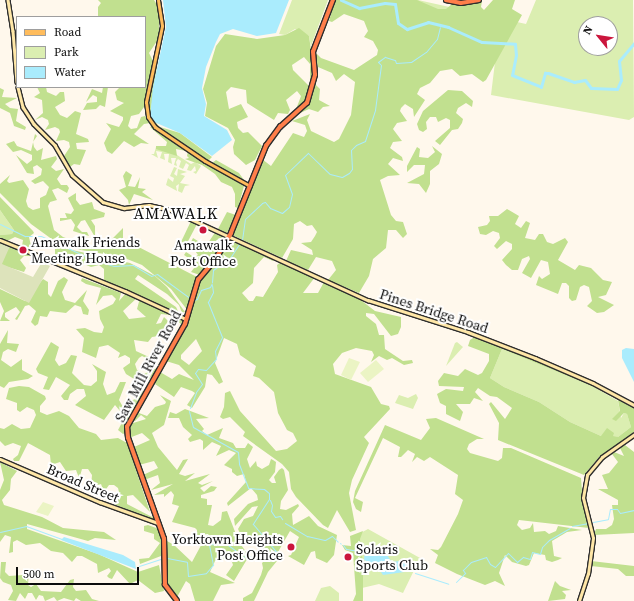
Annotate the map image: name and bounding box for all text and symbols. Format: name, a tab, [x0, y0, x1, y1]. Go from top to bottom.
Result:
legend	[16, 16, 146, 88]
north arrow	[578, 16, 618, 56]
text: N	[580, 23, 597, 37]
text: Road	[54, 24, 81, 40]
text: Park	[54, 44, 79, 60]
text: Water	[54, 64, 86, 80]
district label: AMAWALK	[134, 203, 218, 223]
marker: Amawalk Post Office	[198, 225, 208, 235]
place label: Amawalk Friends Meeting House	[31, 234, 140, 266]
place label: Amawalk Post Office	[170, 237, 236, 270]
marker: Amawalk Friends Meeting House	[18, 245, 28, 255]
street label: Pines Bridge Road	[377, 285, 491, 337]
street label: Saw Mill River Road	[111, 307, 185, 425]
street label: Broad Street	[44, 460, 122, 506]
place label: Yorktown Heights Post Office	[171, 531, 283, 564]
place label: Solaris Sports Club	[356, 541, 428, 574]
marker: Yorktown Heights Post Office	[286, 542, 296, 552]
marker: Solaris Sports Club	[343, 552, 353, 562]
scale bar	[18, 559, 141, 585]
text: 500 m	[23, 566, 55, 582]

